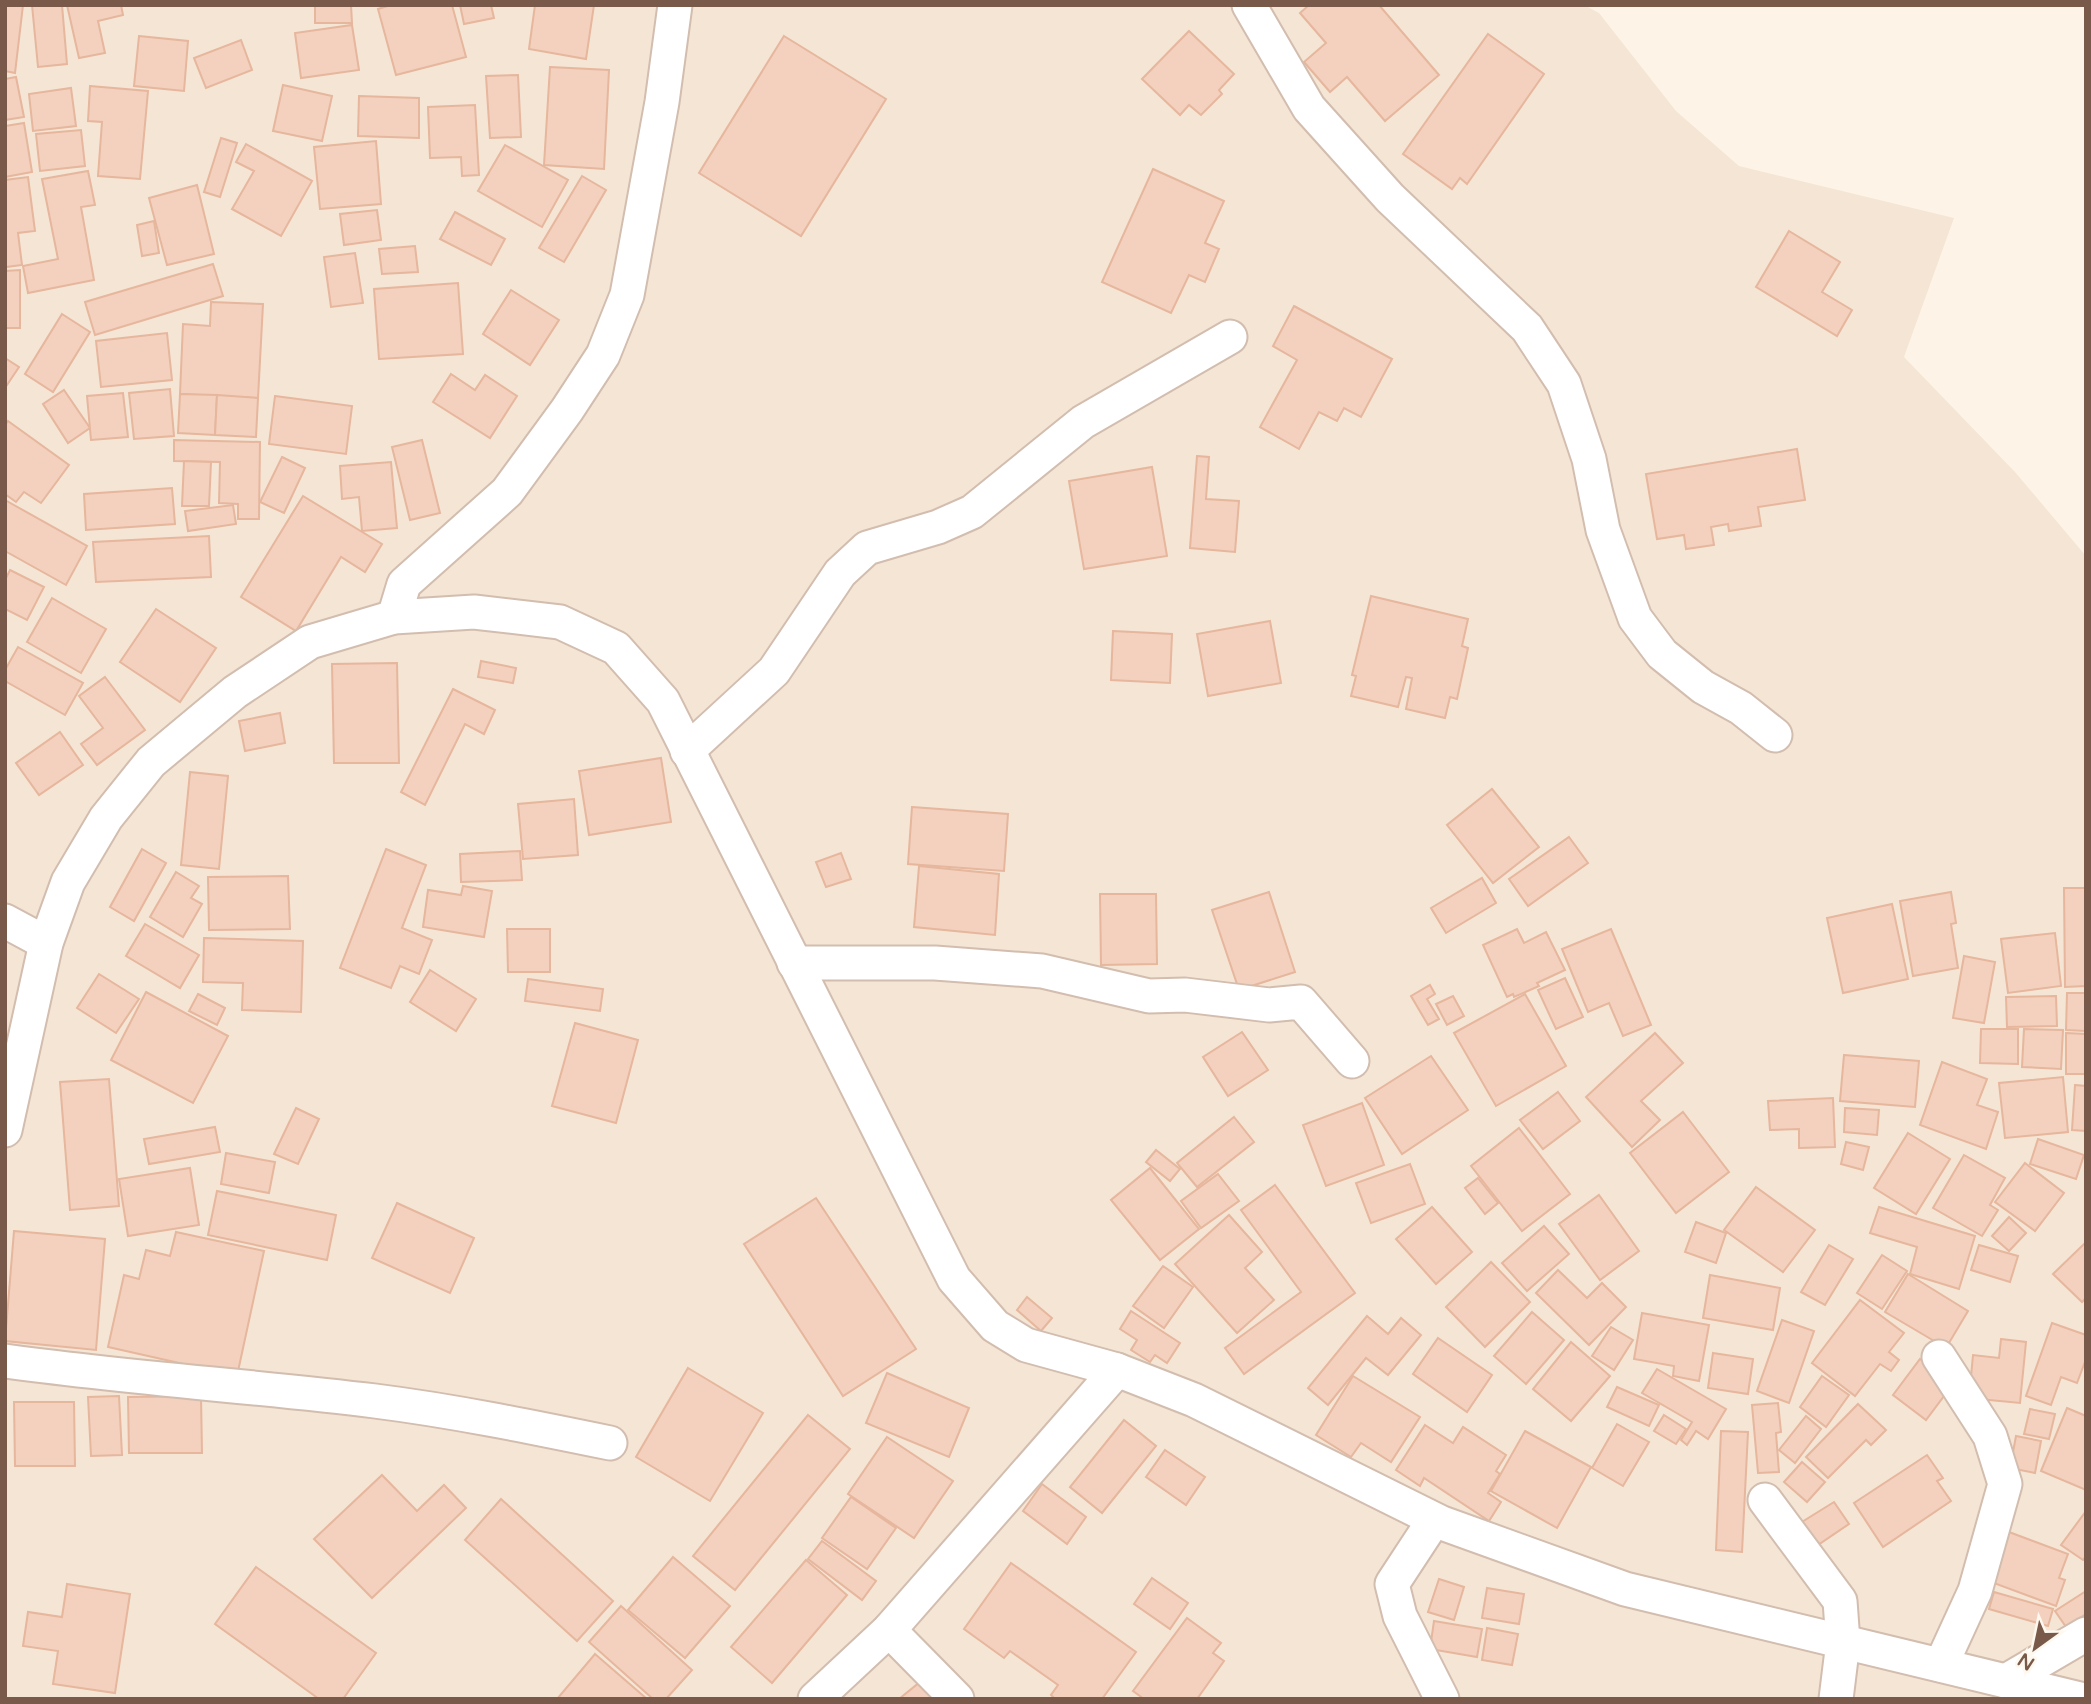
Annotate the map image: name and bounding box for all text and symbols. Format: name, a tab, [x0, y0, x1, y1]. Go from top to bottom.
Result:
north arrow	[2000, 1613, 2070, 1683]
text: N	[2014, 1648, 2039, 1675]

